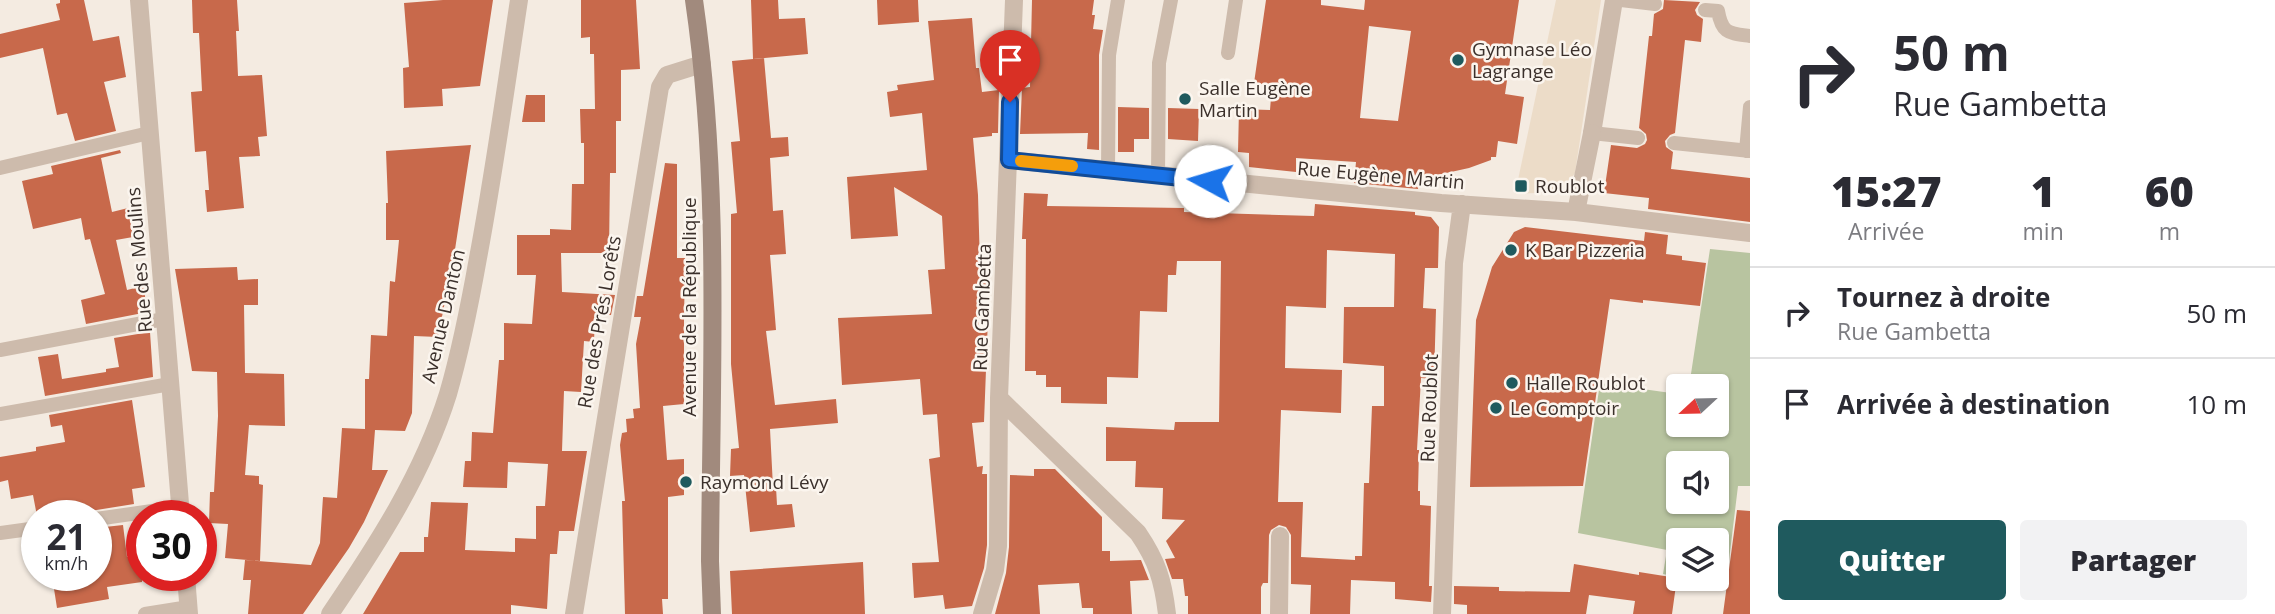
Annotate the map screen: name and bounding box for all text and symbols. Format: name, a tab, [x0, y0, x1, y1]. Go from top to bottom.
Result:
text: 50 m	[1893, 19, 2010, 85]
icon: right	[1778, 28, 1869, 119]
pin	[980, 30, 1040, 102]
place label: Gymnase Léo Lagrange	[1472, 36, 1592, 84]
icon: arrive	[991, 41, 1029, 79]
marker: Gymnase Léo Lagrange	[1450, 52, 1466, 68]
place label: Salle Eugène Martin	[1199, 75, 1311, 123]
text: Rue Gambetta	[1893, 82, 2107, 125]
marker: Salle Eugène Martin	[1177, 91, 1193, 107]
position arrow	[1173, 144, 1247, 218]
street label: Rue Eugène Martin	[1296, 155, 1466, 195]
text: 15:27	[1831, 162, 1942, 219]
text: 1	[2031, 162, 2055, 219]
text: 60	[2145, 162, 2194, 219]
place label: Roublot	[1535, 173, 1605, 199]
marker: Roublot	[1513, 178, 1529, 194]
street label: Rue des Moulins	[120, 186, 158, 334]
street label: Avenue de la République	[676, 197, 702, 417]
text: Arrivée	[1848, 215, 1925, 247]
text: min	[2023, 215, 2064, 247]
text: m	[2159, 215, 2180, 247]
street label: Rue des Prés Lorêts	[571, 234, 627, 410]
place label: K Bar Pizzeria	[1525, 237, 1645, 263]
marker: K Bar Pizzeria	[1503, 242, 1519, 258]
street label: Rue Gambetta	[967, 243, 997, 371]
street label: Avenue Danton	[415, 246, 471, 386]
text: Tournez à droite	[1837, 279, 2050, 315]
icon: right	[1778, 294, 1816, 332]
text: 50 m	[2186, 295, 2247, 331]
text: Rue Gambetta	[1837, 315, 1991, 347]
street label: Rue Roublot	[1414, 353, 1444, 463]
place label: Halle Roublot	[1526, 370, 1645, 396]
north arrow	[1666, 374, 1729, 438]
map controls	[1666, 374, 1729, 591]
marker: Halle Roublot	[1504, 375, 1520, 391]
icon: arrive	[1778, 385, 1816, 423]
text: Arrivée à destination	[1837, 386, 2110, 422]
text: 10 m	[2186, 386, 2247, 422]
place label: Le Comptoir	[1510, 395, 1619, 421]
marker: Le Comptoir	[1488, 400, 1504, 416]
button: sound	[1666, 451, 1729, 514]
place label: Raymond Lévy	[700, 469, 829, 495]
marker: Raymond Lévy	[678, 474, 694, 490]
speed limit sign: 30	[126, 500, 217, 591]
text: 21	[46, 513, 87, 560]
button: Quitter	[1778, 520, 2006, 600]
button: Partager	[2020, 520, 2247, 600]
button: layers	[1666, 528, 1729, 591]
text: km/h	[45, 551, 88, 575]

